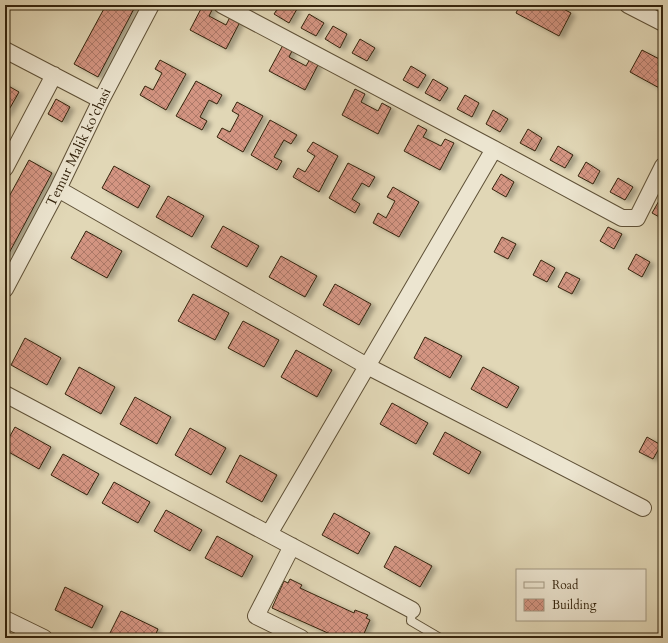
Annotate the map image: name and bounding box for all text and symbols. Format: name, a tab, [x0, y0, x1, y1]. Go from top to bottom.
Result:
street label: Temur Malik ko'chasi	[41, 85, 116, 210]
legend	[516, 569, 646, 621]
text: Road	[552, 577, 579, 593]
text: Building	[552, 597, 597, 613]

